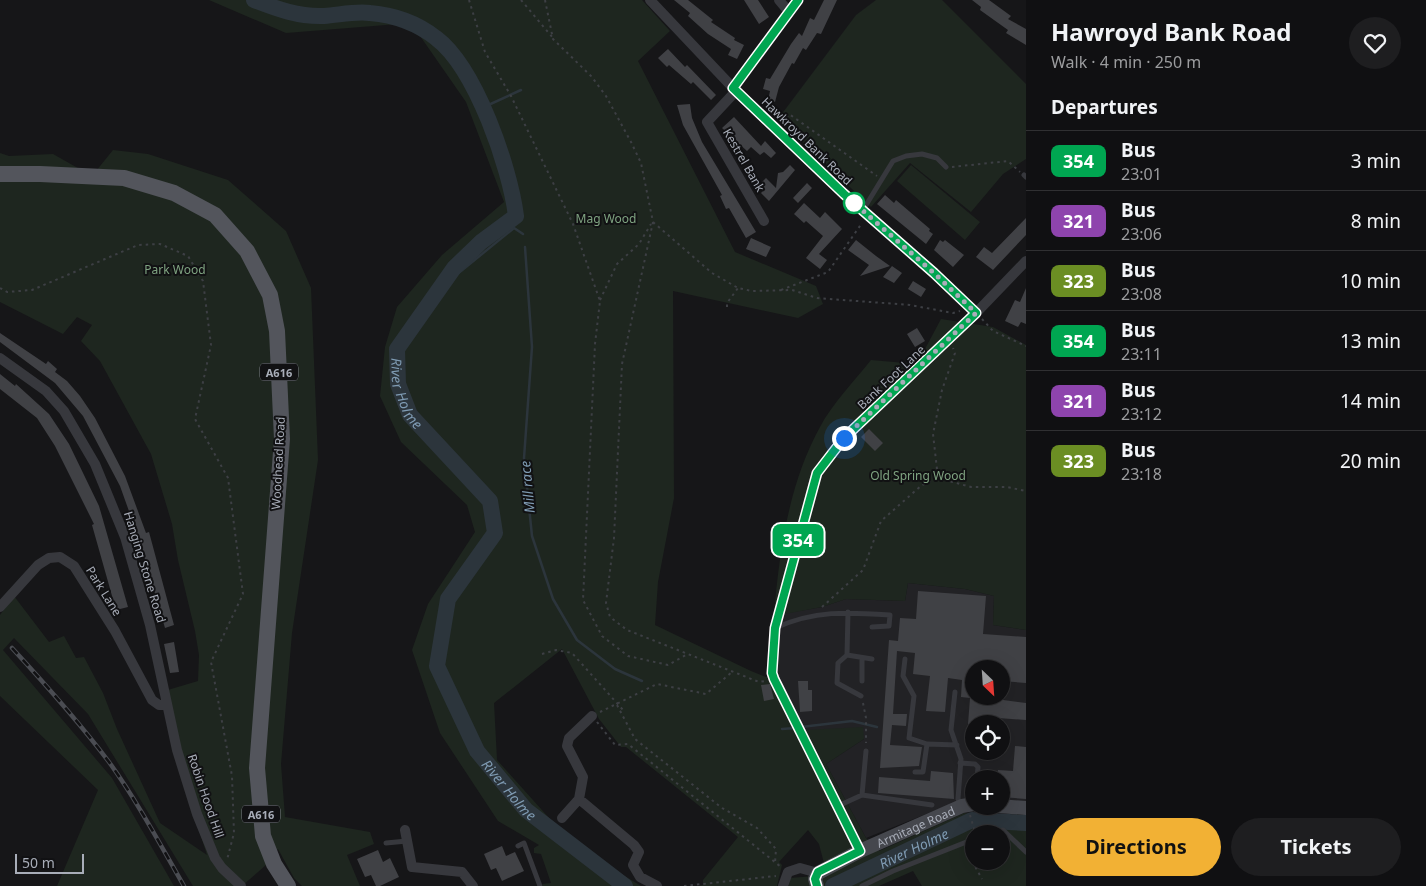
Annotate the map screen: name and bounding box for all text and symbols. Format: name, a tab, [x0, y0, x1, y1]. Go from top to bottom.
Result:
text: Hawroyd Bank Road	[1051, 15, 1292, 48]
button: heart	[1349, 17, 1401, 69]
text: Walk · 4 min · 250 m	[1051, 51, 1201, 73]
street label: Hawkroyd Bank Road	[758, 93, 856, 189]
text: Departures	[1051, 94, 1158, 120]
street label: Kestrel Bank	[719, 125, 769, 195]
text: Bus	[1121, 137, 1156, 163]
text: 3 min	[1351, 148, 1401, 174]
text: 354	[1063, 149, 1094, 173]
text: 23:01	[1121, 163, 1162, 185]
unlabelled marker	[843, 192, 865, 214]
text: Bus	[1121, 197, 1156, 223]
text: 8 min	[1351, 208, 1401, 234]
text: 321	[1063, 209, 1094, 233]
park label: Mag Wood	[576, 210, 636, 227]
text: 23:06	[1121, 223, 1162, 245]
text: Bus	[1121, 257, 1156, 283]
park label: Park Wood	[144, 261, 206, 278]
text: 10 min	[1340, 268, 1401, 294]
text: 323	[1063, 269, 1094, 293]
text: 23:08	[1121, 283, 1162, 305]
text: Bus	[1121, 317, 1156, 343]
text: 13 min	[1340, 328, 1401, 354]
text: 354	[1063, 329, 1094, 353]
street label: Bank Foot Lane	[853, 341, 929, 413]
text: 23:11	[1121, 343, 1162, 365]
water label: River Holme	[388, 358, 427, 433]
road number: A616	[260, 364, 298, 381]
text: Bus	[1121, 377, 1156, 403]
text: 14 min	[1340, 388, 1401, 414]
text: 321	[1063, 389, 1094, 413]
text: 23:12	[1121, 403, 1162, 425]
street label: Woodhead Road	[267, 416, 289, 510]
your location	[832, 426, 857, 451]
text: Bus	[1121, 437, 1156, 463]
text: 20 min	[1340, 448, 1401, 474]
text: 323	[1063, 449, 1094, 473]
water label: Mill race	[515, 460, 539, 514]
text: 23:18	[1121, 463, 1162, 485]
park label: Old Spring Wood	[870, 467, 966, 484]
street label: Hanging Stone Road	[120, 509, 170, 625]
line badge: 354	[769, 524, 827, 556]
text: 354	[783, 528, 813, 552]
street label: Park Lane	[82, 563, 126, 619]
north arrow	[965, 660, 1010, 705]
map controls	[965, 660, 1010, 870]
button: locate	[965, 715, 1010, 760]
street label: Robin Hood Hill	[184, 752, 228, 840]
water label: River Holme	[478, 755, 541, 824]
button: +	[965, 770, 1010, 815]
street label: Armitage Road	[873, 802, 957, 851]
road number: A616	[242, 806, 280, 822]
button: Directions	[1051, 818, 1221, 876]
button: Tickets	[1231, 818, 1401, 876]
water label: River Holme	[876, 823, 951, 872]
button: −	[965, 825, 1010, 870]
scale bar	[15, 851, 84, 874]
text: 50 m	[22, 853, 55, 872]

